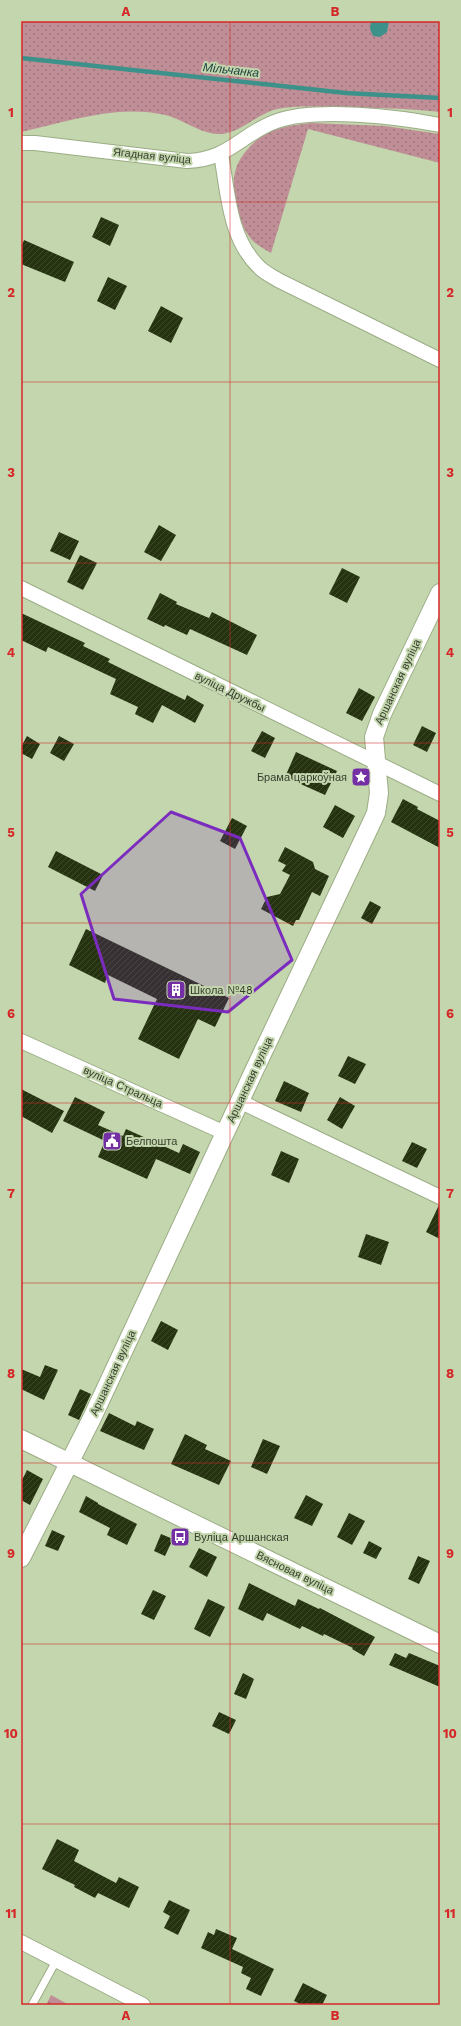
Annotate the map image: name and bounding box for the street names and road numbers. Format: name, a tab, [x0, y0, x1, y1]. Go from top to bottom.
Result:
street label: Ягадная вуліца	[112, 145, 192, 167]
street label: Аршанская вуліца	[372, 636, 424, 727]
street label: вуліца Дружбы	[193, 669, 267, 715]
street label: Аршанская вуліца	[224, 1034, 276, 1125]
street label: вуліца Стральца	[81, 1064, 166, 1111]
street label: Аршанская вуліца	[87, 1327, 139, 1418]
street label: Вясновая вуліца	[254, 1549, 337, 1598]

